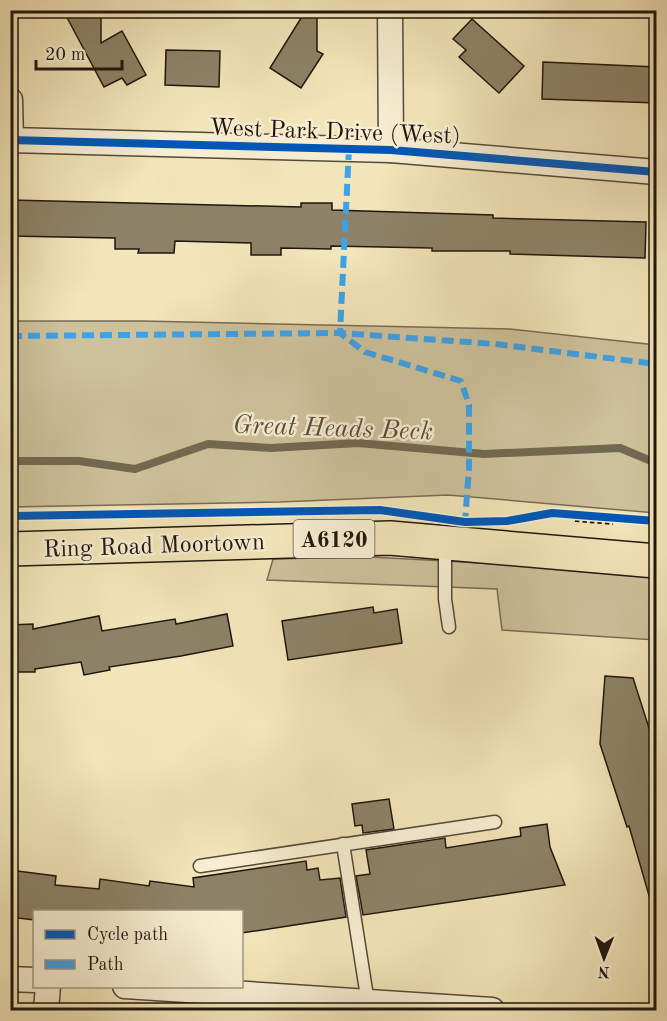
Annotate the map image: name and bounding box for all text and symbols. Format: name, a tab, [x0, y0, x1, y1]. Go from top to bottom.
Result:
scale bar	[36, 33, 122, 71]
text: 20 m	[45, 46, 85, 64]
street label: West Park Drive (West)	[209, 117, 461, 149]
water label: Great Heads Beck	[232, 413, 434, 445]
road number: A6120	[294, 520, 374, 558]
street label: Ring Road Moortown	[43, 531, 265, 563]
legend	[33, 910, 243, 988]
text: Cycle path	[87, 926, 168, 944]
north arrow	[574, 928, 634, 988]
text: Path	[87, 956, 124, 974]
text: N	[597, 963, 610, 979]

